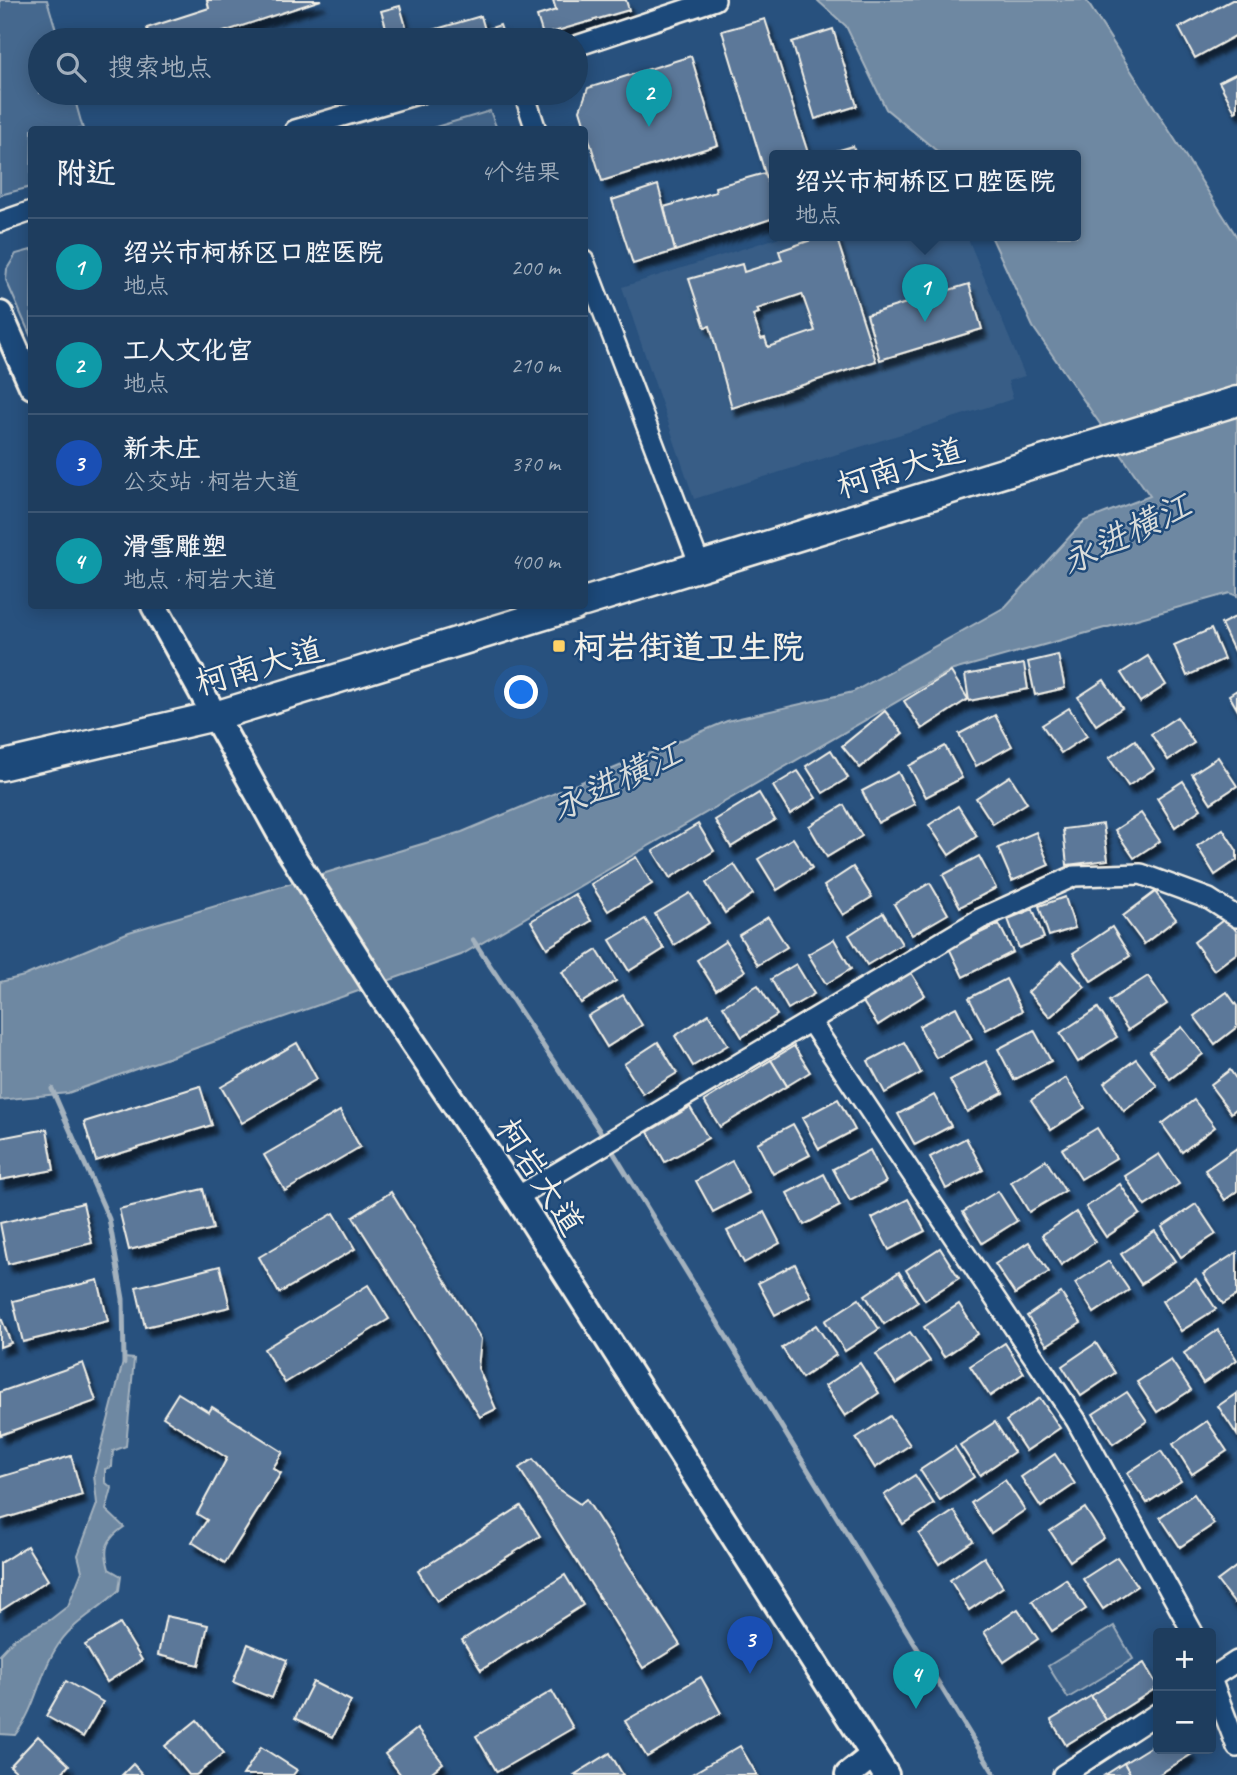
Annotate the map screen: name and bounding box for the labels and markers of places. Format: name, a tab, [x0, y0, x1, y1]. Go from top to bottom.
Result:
pin: 2	[626, 69, 672, 127]
pin: 1	[902, 264, 948, 322]
place label: 柯岩街道卫生院	[573, 626, 804, 668]
marker: 柯岩街道卫生院	[551, 638, 567, 654]
pin: 3	[727, 1616, 773, 1674]
pin: 4	[893, 1651, 939, 1709]

